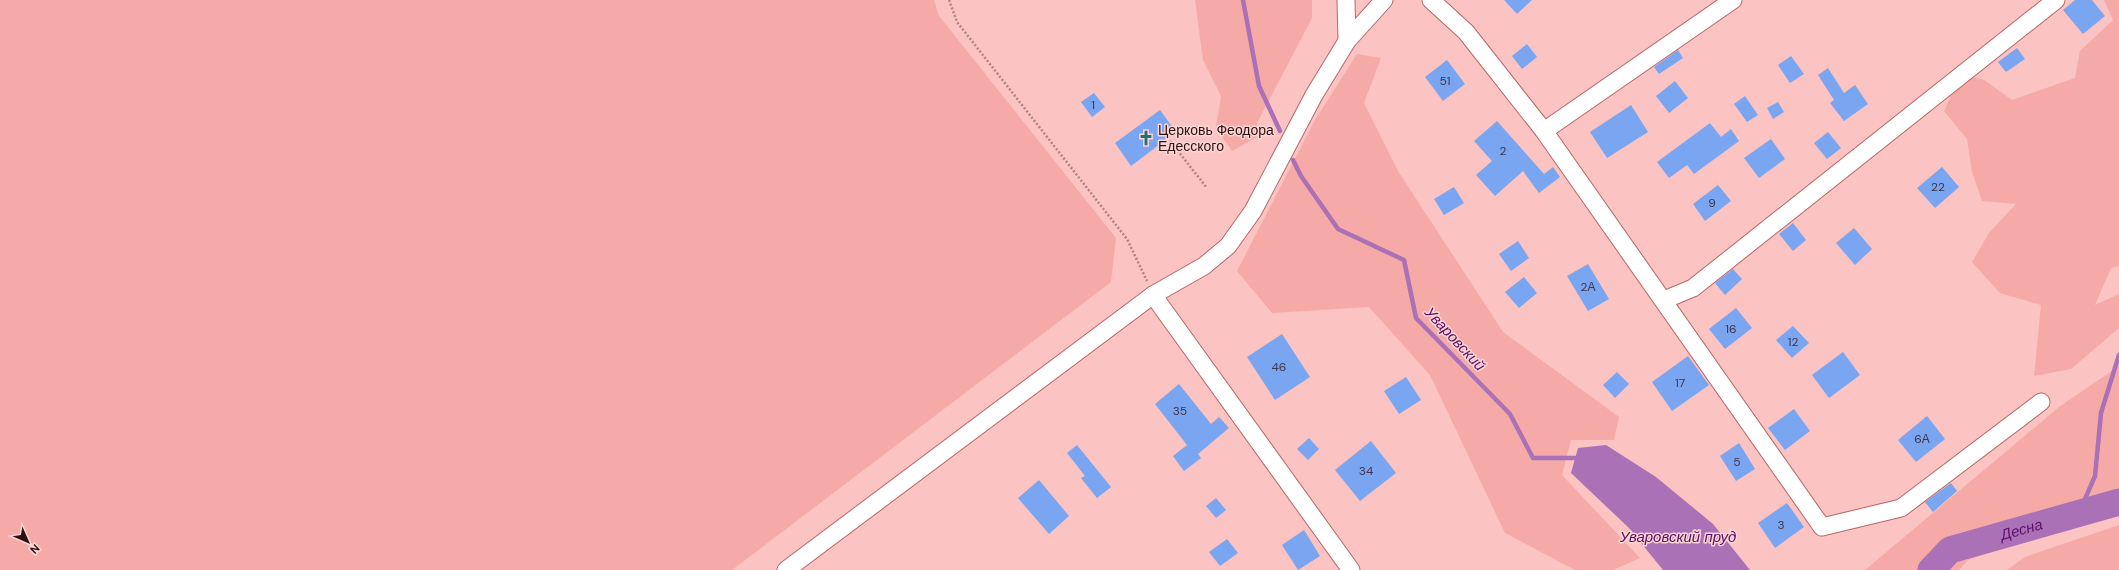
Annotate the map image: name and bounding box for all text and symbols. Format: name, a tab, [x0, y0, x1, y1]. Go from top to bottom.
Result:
house number: 51	[1439, 73, 1451, 89]
house number: 1	[1091, 97, 1095, 113]
place label: Церковь Феодора Едесского	[1158, 121, 1274, 155]
church icon: Церковь Феодора Едесского	[1137, 129, 1155, 147]
house number: 2	[1500, 143, 1507, 159]
house number: 22	[1931, 179, 1945, 195]
house number: 9	[1708, 195, 1716, 211]
house number: 2А	[1581, 279, 1595, 295]
water label: Уваровский	[1420, 302, 1490, 376]
house number: 16	[1725, 321, 1737, 337]
house number: 12	[1788, 334, 1798, 350]
house number: 46	[1272, 359, 1286, 375]
house number: 17	[1675, 375, 1685, 391]
house number: 35	[1173, 403, 1187, 419]
house number: 6А	[1914, 431, 1930, 447]
house number: 5	[1733, 454, 1741, 470]
house number: 34	[1359, 463, 1373, 479]
water label: Десна	[1996, 514, 2045, 546]
house number: 3	[1777, 517, 1785, 533]
north arrow	[8, 522, 48, 562]
water label: Уваровский пруд	[1619, 527, 1736, 547]
text: N	[27, 541, 43, 557]

